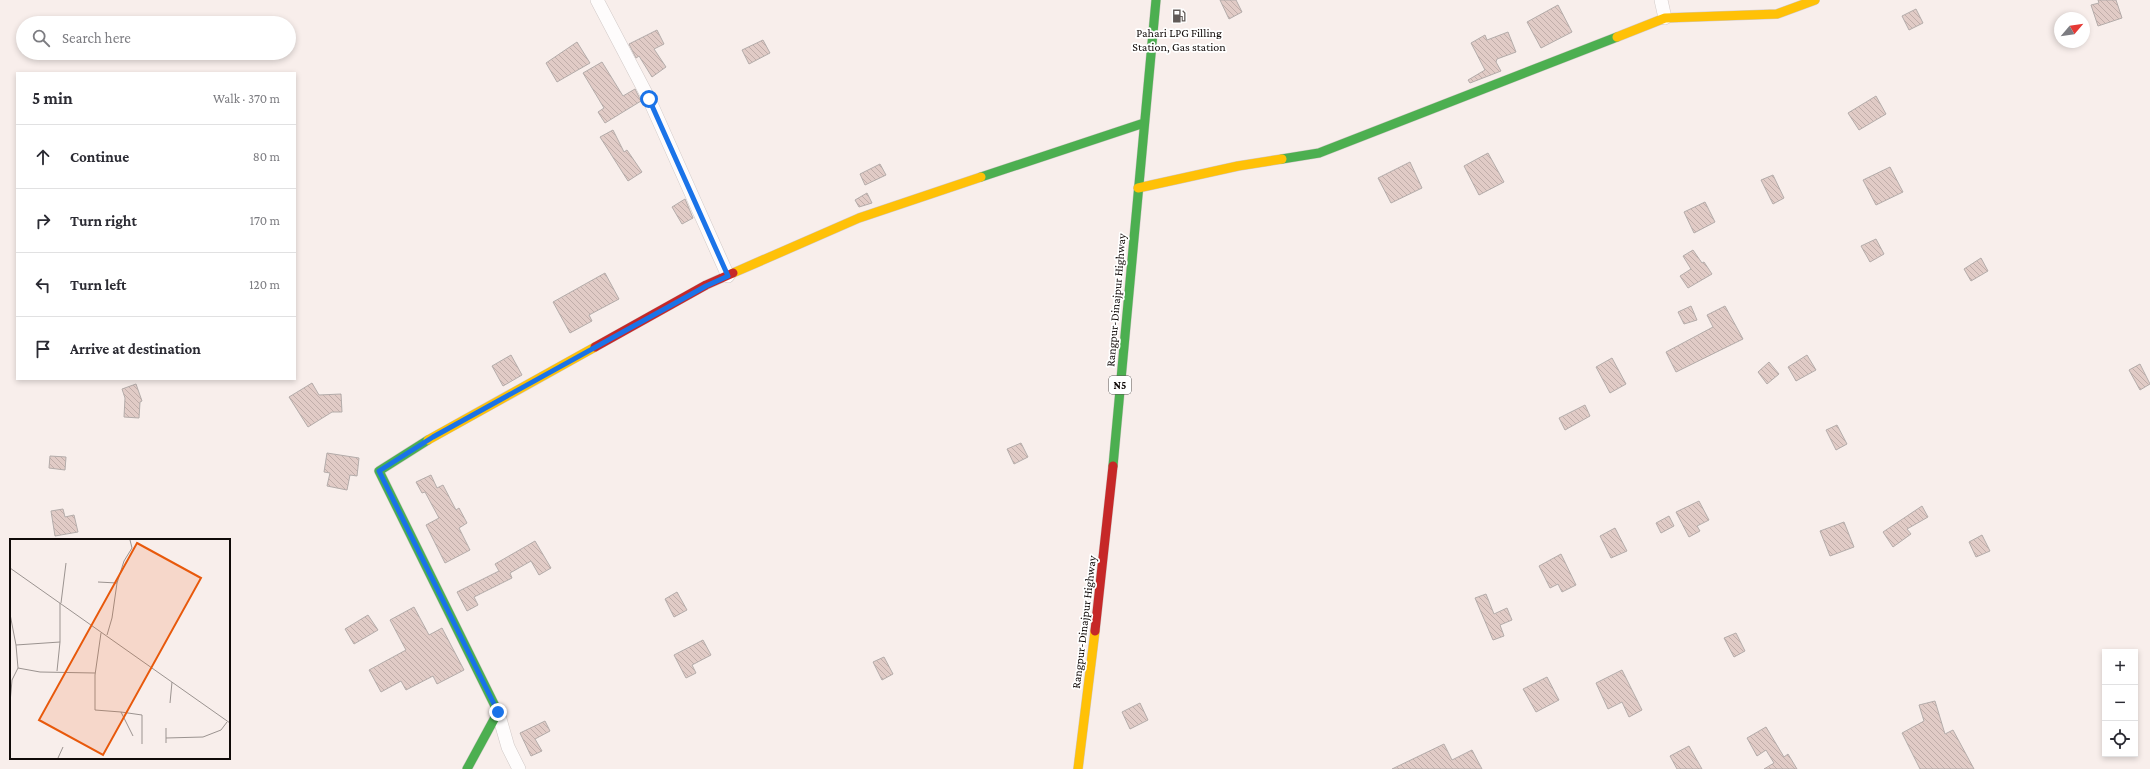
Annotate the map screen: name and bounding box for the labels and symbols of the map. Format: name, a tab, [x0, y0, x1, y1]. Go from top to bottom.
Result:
fuel station icon: Pahari LPG Filling Station, Gas station	[1171, 8, 1187, 24]
north arrow	[2054, 12, 2090, 48]
place label: Pahari LPG Filling Station, Gas station	[1132, 26, 1226, 54]
route start	[640, 90, 658, 108]
street label: Rangpur-Dinajpur Highway	[1103, 232, 1129, 367]
road number: N5	[1109, 376, 1131, 394]
inset map	[10, 539, 230, 759]
street label: Rangpur-Dinajpur Highway	[1069, 554, 1099, 689]
route end	[489, 703, 507, 721]

